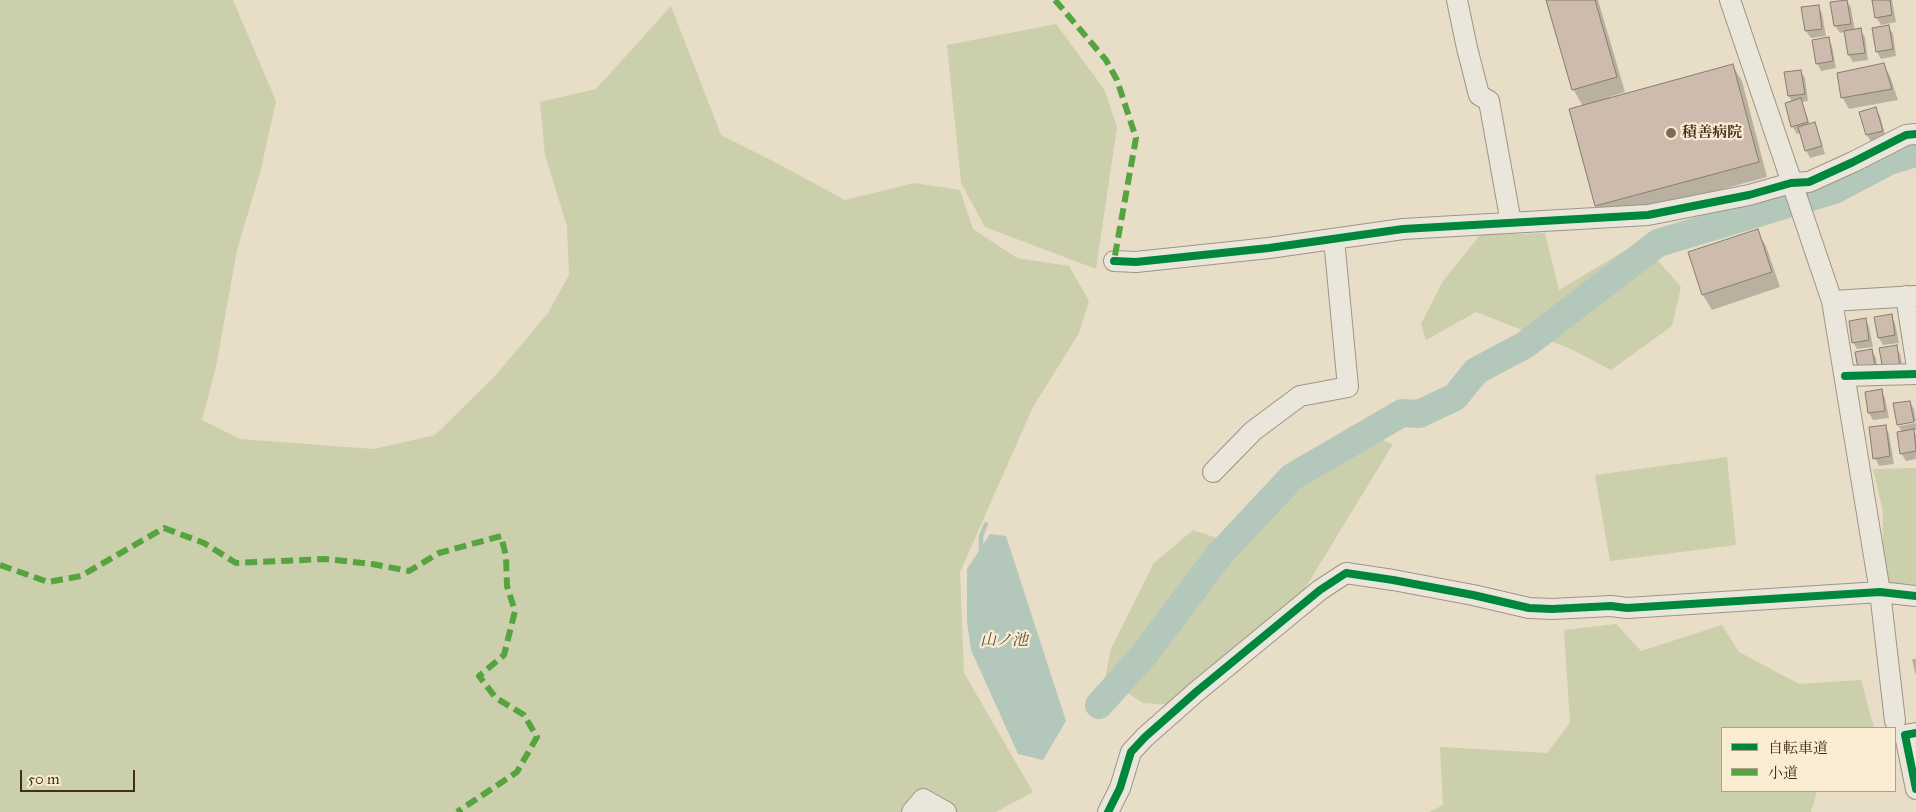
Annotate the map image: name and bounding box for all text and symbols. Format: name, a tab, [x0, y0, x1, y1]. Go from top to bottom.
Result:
place label: 積善病院	[1682, 124, 1742, 142]
marker: 積善病院	[1664, 126, 1678, 140]
water label: 山ノ池	[980, 631, 1028, 651]
legend	[1721, 727, 1896, 792]
text: 自転車道	[1768, 739, 1828, 757]
scale bar	[22, 760, 138, 792]
text: 小道	[1768, 764, 1798, 782]
text: 50 m	[28, 770, 60, 788]

